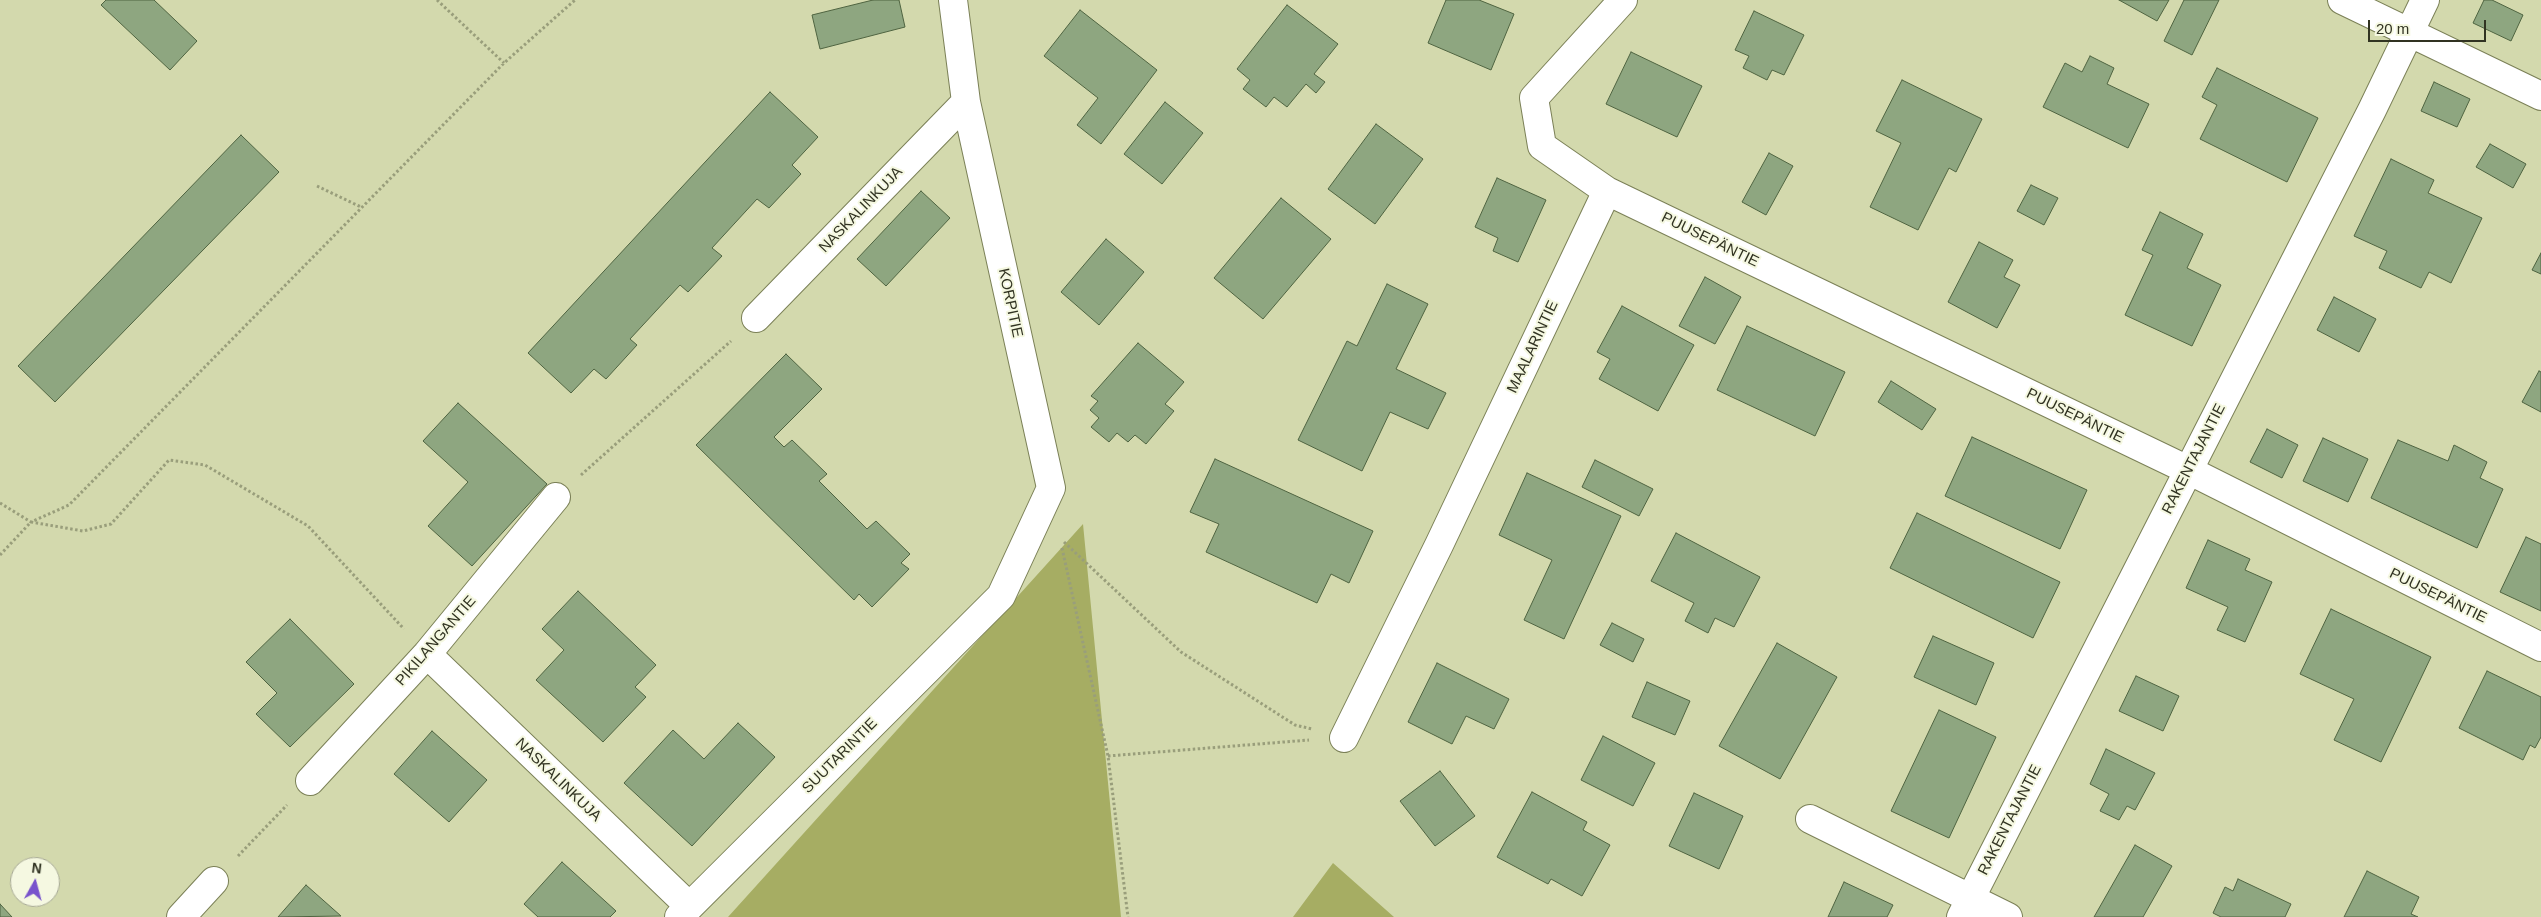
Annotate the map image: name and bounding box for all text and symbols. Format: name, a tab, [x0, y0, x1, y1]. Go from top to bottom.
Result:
scale bar	[2371, 10, 2488, 42]
text: 20 m	[2376, 20, 2409, 37]
street label: NASKALINKUJA	[815, 163, 907, 257]
street label: PUUSEPÄNTIE	[1658, 209, 1762, 271]
street label: KORPITIE	[994, 267, 1026, 339]
street label: MAALARINTIE	[1504, 298, 1562, 396]
street label: PUUSEPÄNTIE	[2023, 385, 2127, 447]
street label: RAKENTAJANTIE	[2158, 401, 2230, 517]
street label: PUUSEPÄNTIE	[2386, 565, 2490, 627]
street label: PIKILANGANTIE	[392, 592, 480, 690]
street label: SUUTARINTIE	[799, 715, 881, 797]
street label: NASKALINKUJA	[511, 734, 605, 826]
street label: RAKENTAJANTIE	[1974, 762, 2046, 878]
north arrow	[10, 857, 60, 907]
text: N	[31, 860, 43, 877]

